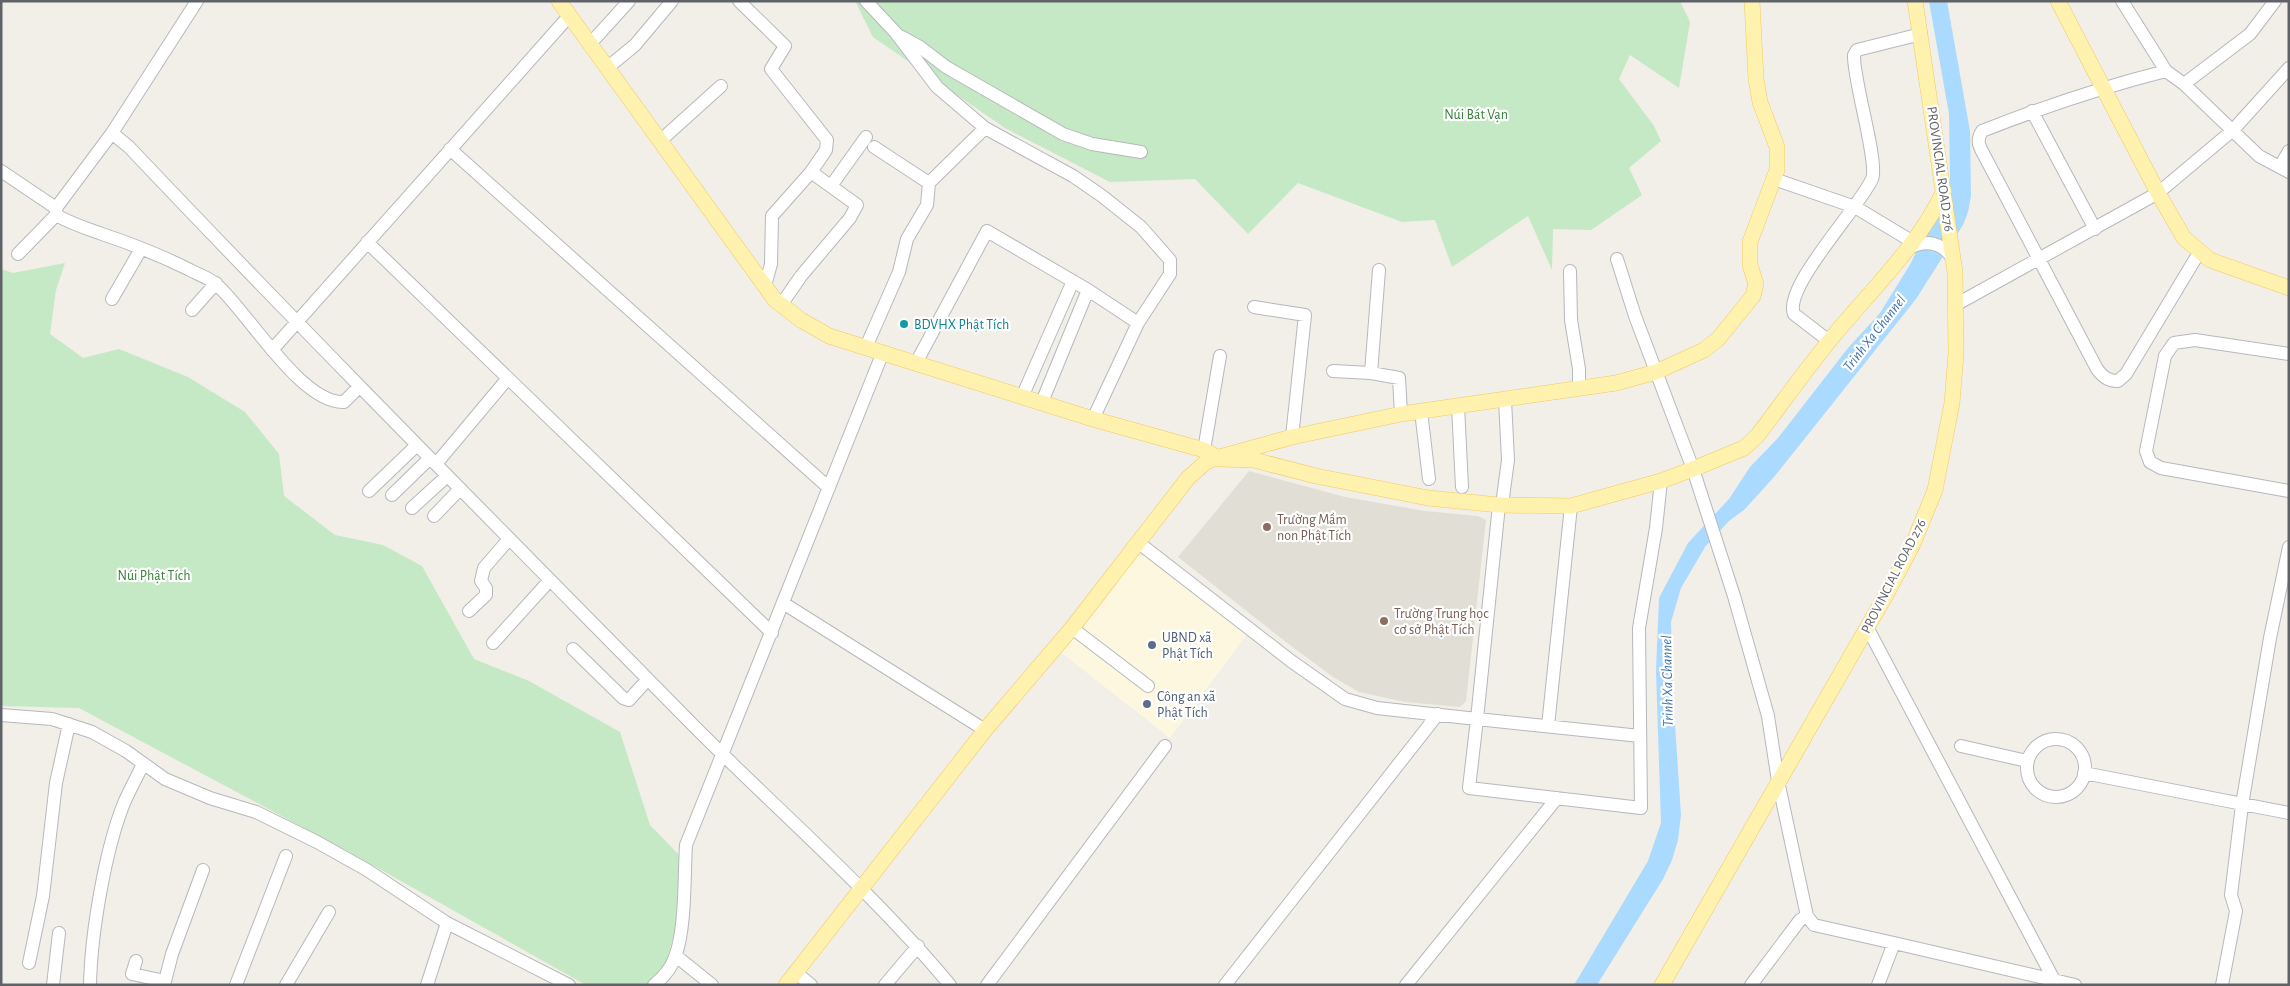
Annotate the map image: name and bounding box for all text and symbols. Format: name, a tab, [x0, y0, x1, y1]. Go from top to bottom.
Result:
street label: PROVINCIAL ROAD 276	[1924, 106, 1956, 233]
park label: Núi Bát Vạn	[1444, 108, 1508, 122]
water label: Trinh Xa Channel	[1840, 292, 1909, 374]
marker: BDVHX Phật Tích	[898, 318, 910, 330]
place label: BDVHX Phật Tích	[914, 318, 1009, 332]
place label: Trường Mầm non Phật Tích	[1277, 512, 1351, 543]
street label: PROVINCIAL ROAD 276	[1859, 517, 1929, 636]
marker: Trường Mầm non Phật Tích	[1261, 521, 1273, 533]
park label: Núi Phật Tích	[118, 569, 190, 583]
place label: Trường Trung học cơ sở Phật Tích	[1394, 607, 1489, 637]
marker: Trường Trung học cơ sở Phật Tích	[1378, 615, 1390, 627]
place label: UBND xã Phật Tích	[1162, 631, 1213, 661]
water label: Trinh Xa Channel	[1659, 635, 1676, 727]
marker: UBND xã Phật Tích	[1146, 639, 1158, 651]
place label: Công an xã Phật Tích	[1157, 690, 1216, 720]
marker: Công an xã Phật Tích	[1141, 698, 1153, 710]

